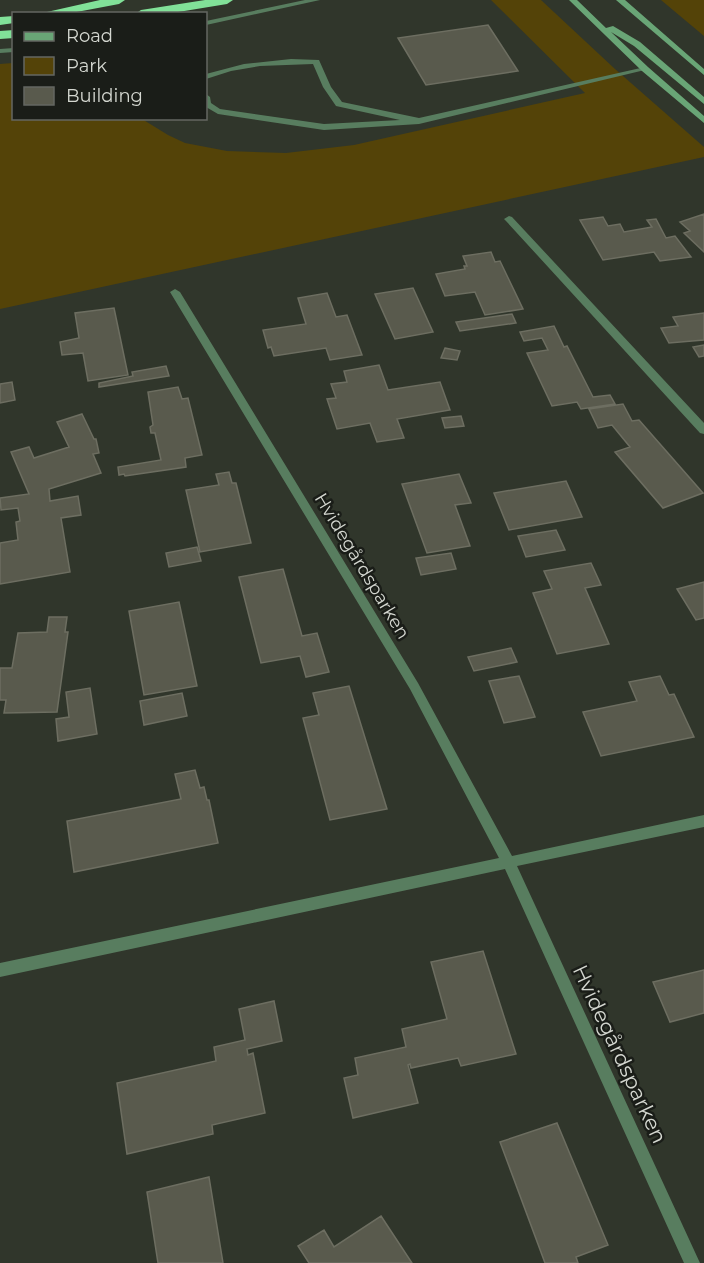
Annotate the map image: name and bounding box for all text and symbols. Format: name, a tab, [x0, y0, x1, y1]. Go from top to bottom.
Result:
legend	[12, 12, 207, 120]
text: Road	[66, 25, 113, 47]
text: Park	[66, 55, 107, 77]
text: Building	[66, 85, 143, 107]
street label: Hvidegårdsparken	[310, 489, 414, 643]
street label: Hvidegårdsparken	[568, 961, 672, 1147]

